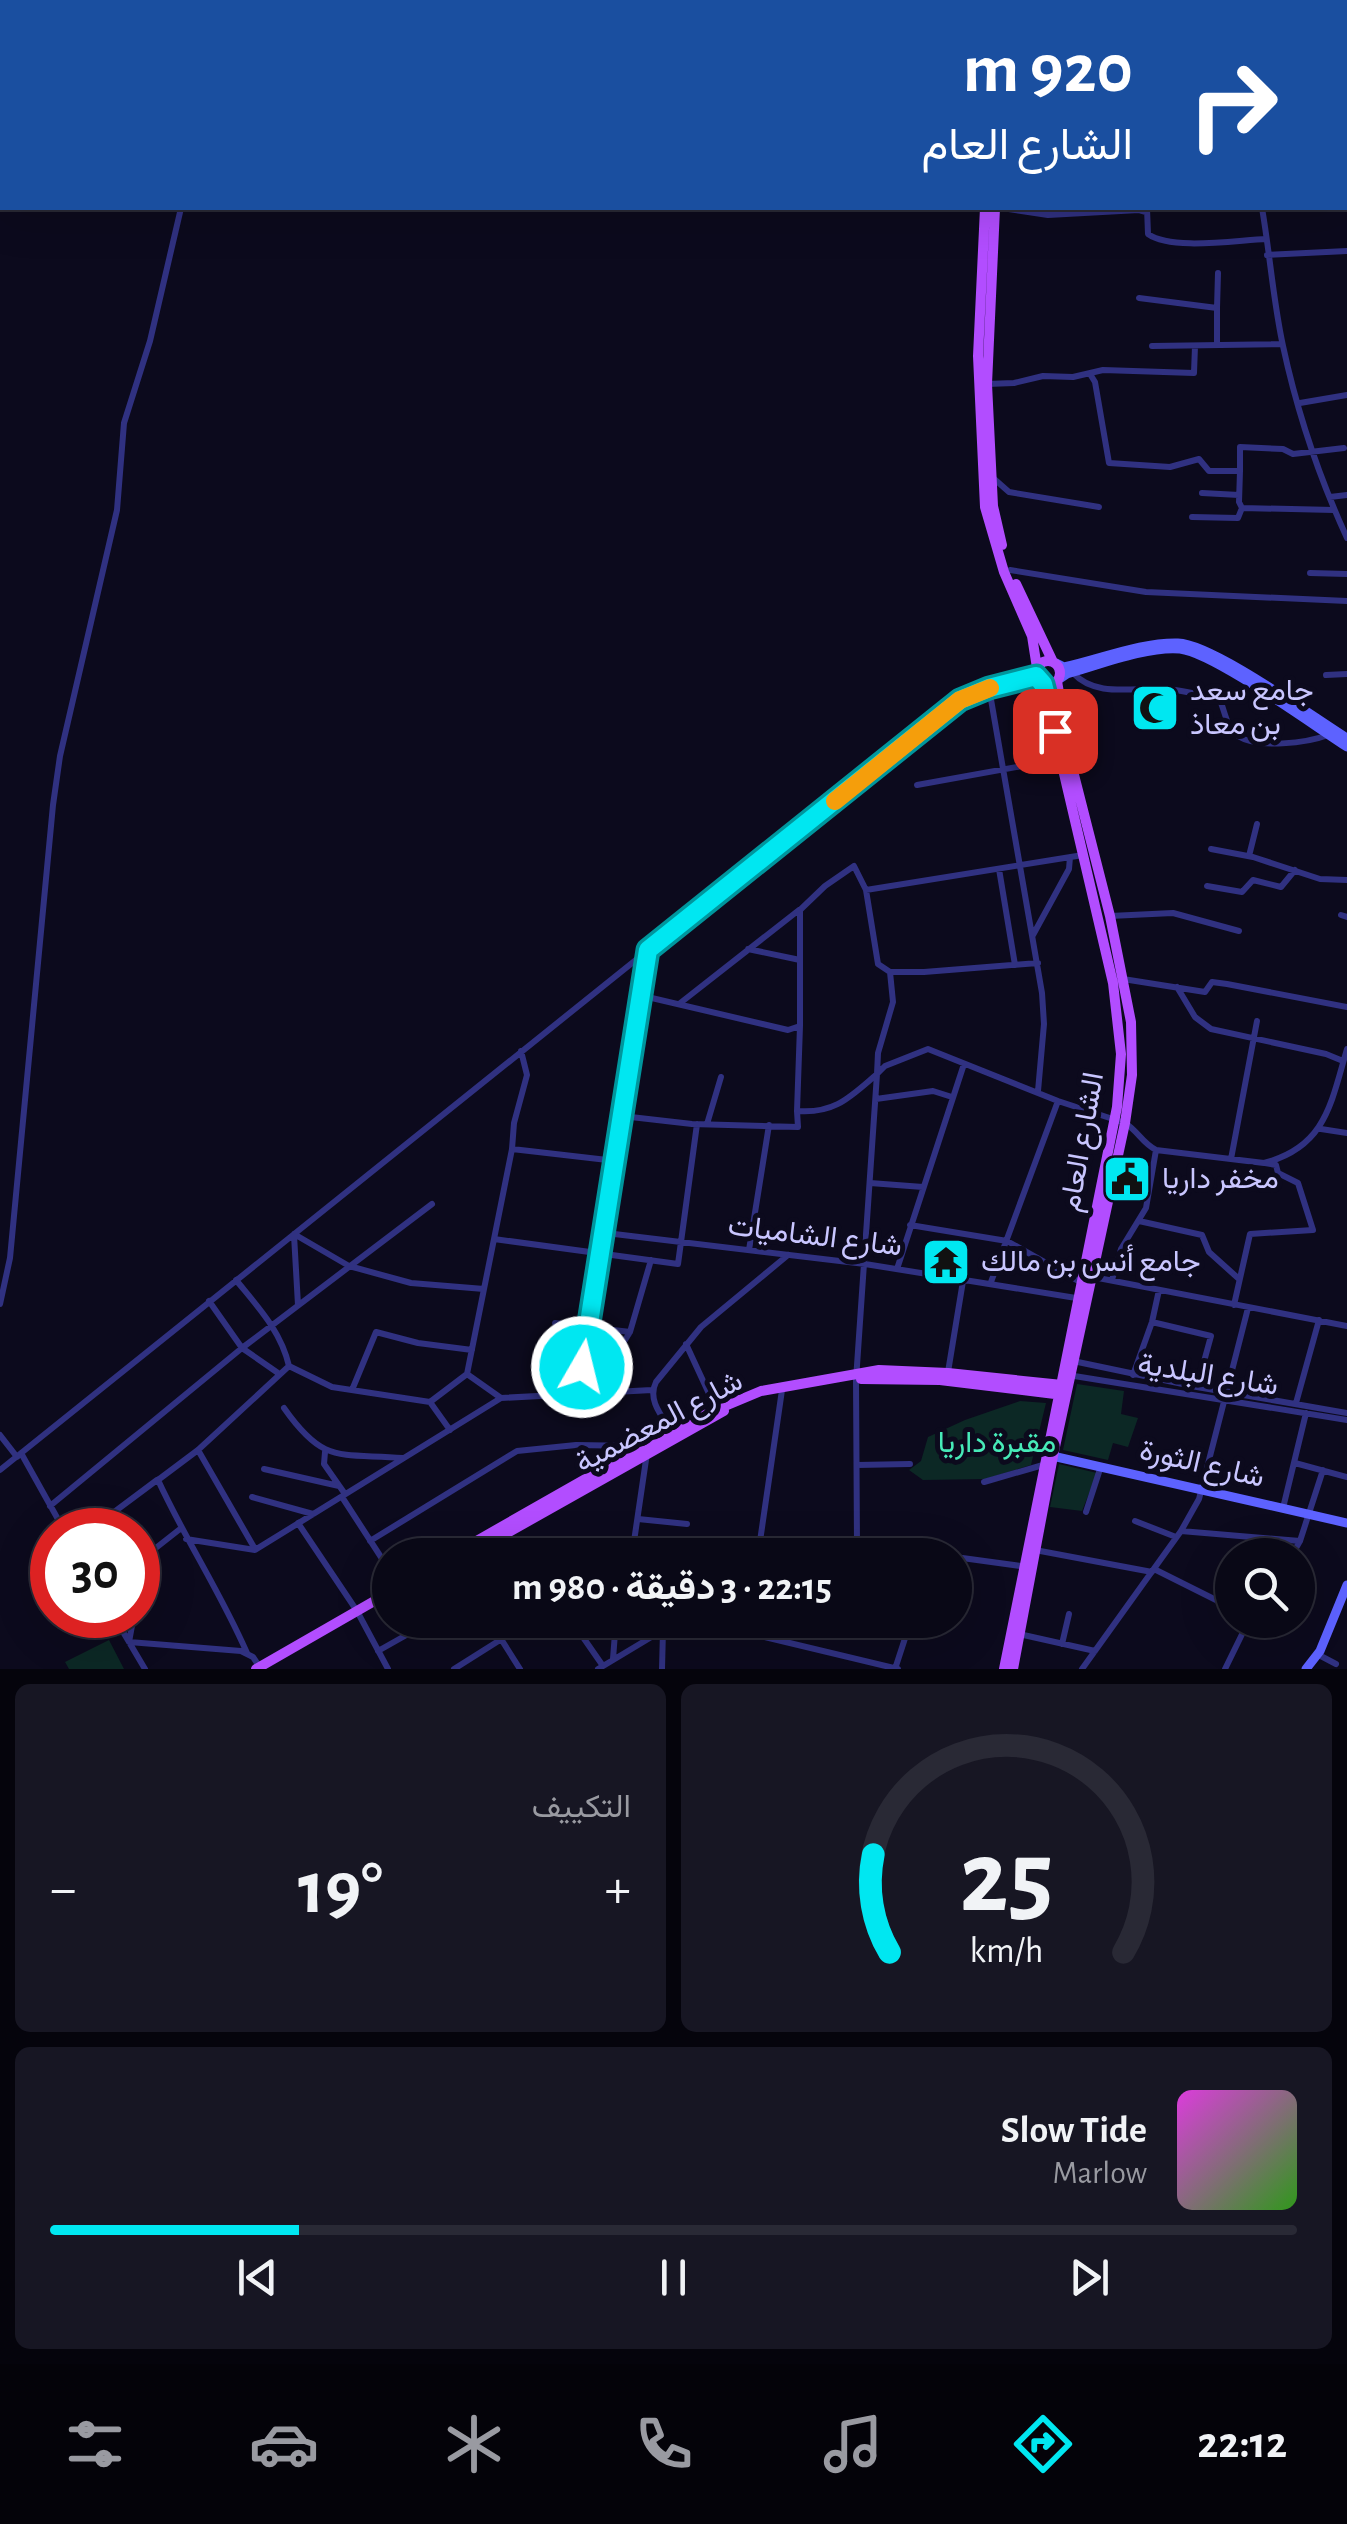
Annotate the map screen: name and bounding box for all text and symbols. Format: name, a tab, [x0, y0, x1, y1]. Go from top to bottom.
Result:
text: 920 m	[963, 35, 1133, 105]
icon: right	[1168, 40, 1298, 170]
text: الشارع العام	[921, 123, 1133, 168]
place label: جامع سعد بن معاذ	[1190, 676, 1314, 742]
mosque icon: جامع سعد بن معاذ	[1129, 682, 1181, 734]
pin	[1013, 689, 1098, 774]
icon: arrive	[1028, 704, 1083, 759]
street label: الشارع العام	[1055, 1070, 1113, 1215]
public building icon: مخفر داريا	[1101, 1153, 1153, 1205]
place label: مخفر داريا	[1162, 1164, 1279, 1196]
street label: شارع الشاميات	[726, 1210, 904, 1266]
temple icon: جامع أنس بن مالك	[920, 1236, 972, 1288]
place label: جامع أنس بن مالك	[981, 1244, 1201, 1281]
position arrow	[530, 1315, 634, 1419]
street label: شارع البلدية	[1135, 1349, 1280, 1405]
street label: شارع المعضمية	[570, 1365, 749, 1482]
park label: مقبرة داريا	[938, 1428, 1056, 1460]
street label: شارع الثورة	[1136, 1435, 1267, 1497]
speed limit sign: 30	[30, 1508, 160, 1638]
map controls	[1215, 1538, 1315, 1638]
button: search	[1215, 1538, 1315, 1638]
text: 22:15 · 3 دقيقة · 980 m	[512, 1569, 832, 1607]
text: التكييف	[532, 1791, 631, 1823]
text: 25	[960, 1827, 1053, 1931]
text: 19°	[298, 1852, 383, 1927]
text: −	[50, 1862, 76, 1917]
text: +	[605, 1862, 631, 1917]
text: km/h	[970, 1933, 1043, 1969]
text: Slow Tide	[1001, 2112, 1147, 2150]
text: Marlow	[1053, 2157, 1147, 2189]
icon: previous	[230, 2250, 285, 2305]
icon: pause	[646, 2250, 701, 2305]
icon: next	[1062, 2250, 1117, 2305]
icon: filters	[60, 2409, 130, 2479]
icon: car	[249, 2409, 319, 2479]
icon: climate	[439, 2409, 509, 2479]
icon: phone	[629, 2409, 699, 2479]
icon: music	[818, 2409, 888, 2479]
icon: directions	[1008, 2409, 1078, 2479]
text: 22:12	[1197, 2421, 1287, 2466]

